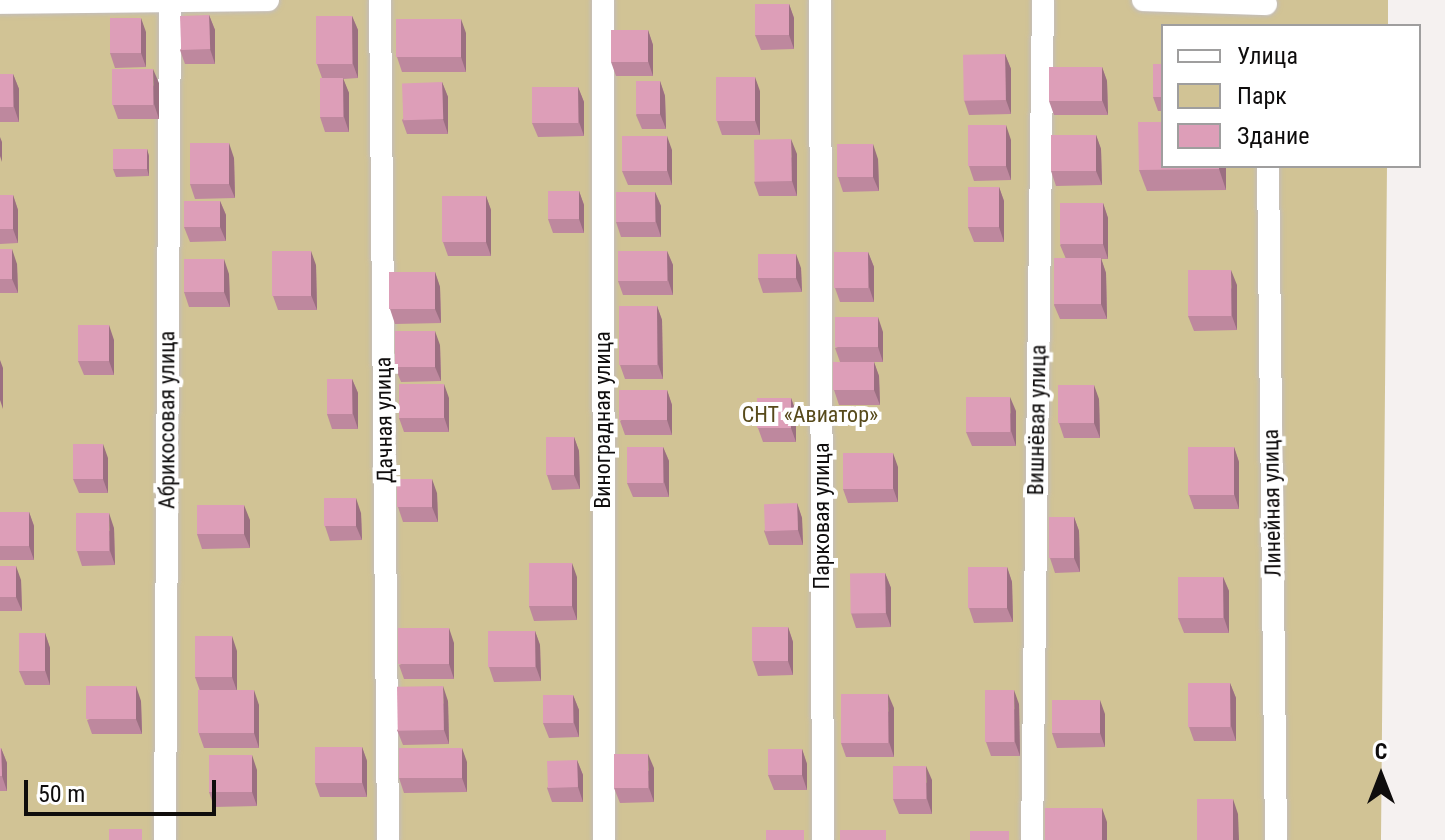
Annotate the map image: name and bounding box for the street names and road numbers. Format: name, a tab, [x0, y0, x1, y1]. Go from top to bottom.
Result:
street label: Абрикосовая улица	[154, 331, 180, 509]
street label: Виноградная улица	[590, 331, 616, 509]
street label: Вишнёвая улица	[1022, 344, 1052, 496]
street label: Дачная улица	[370, 357, 398, 483]
street label: Линейная улица	[1258, 429, 1286, 577]
street label: Парковая улица	[809, 443, 835, 589]

